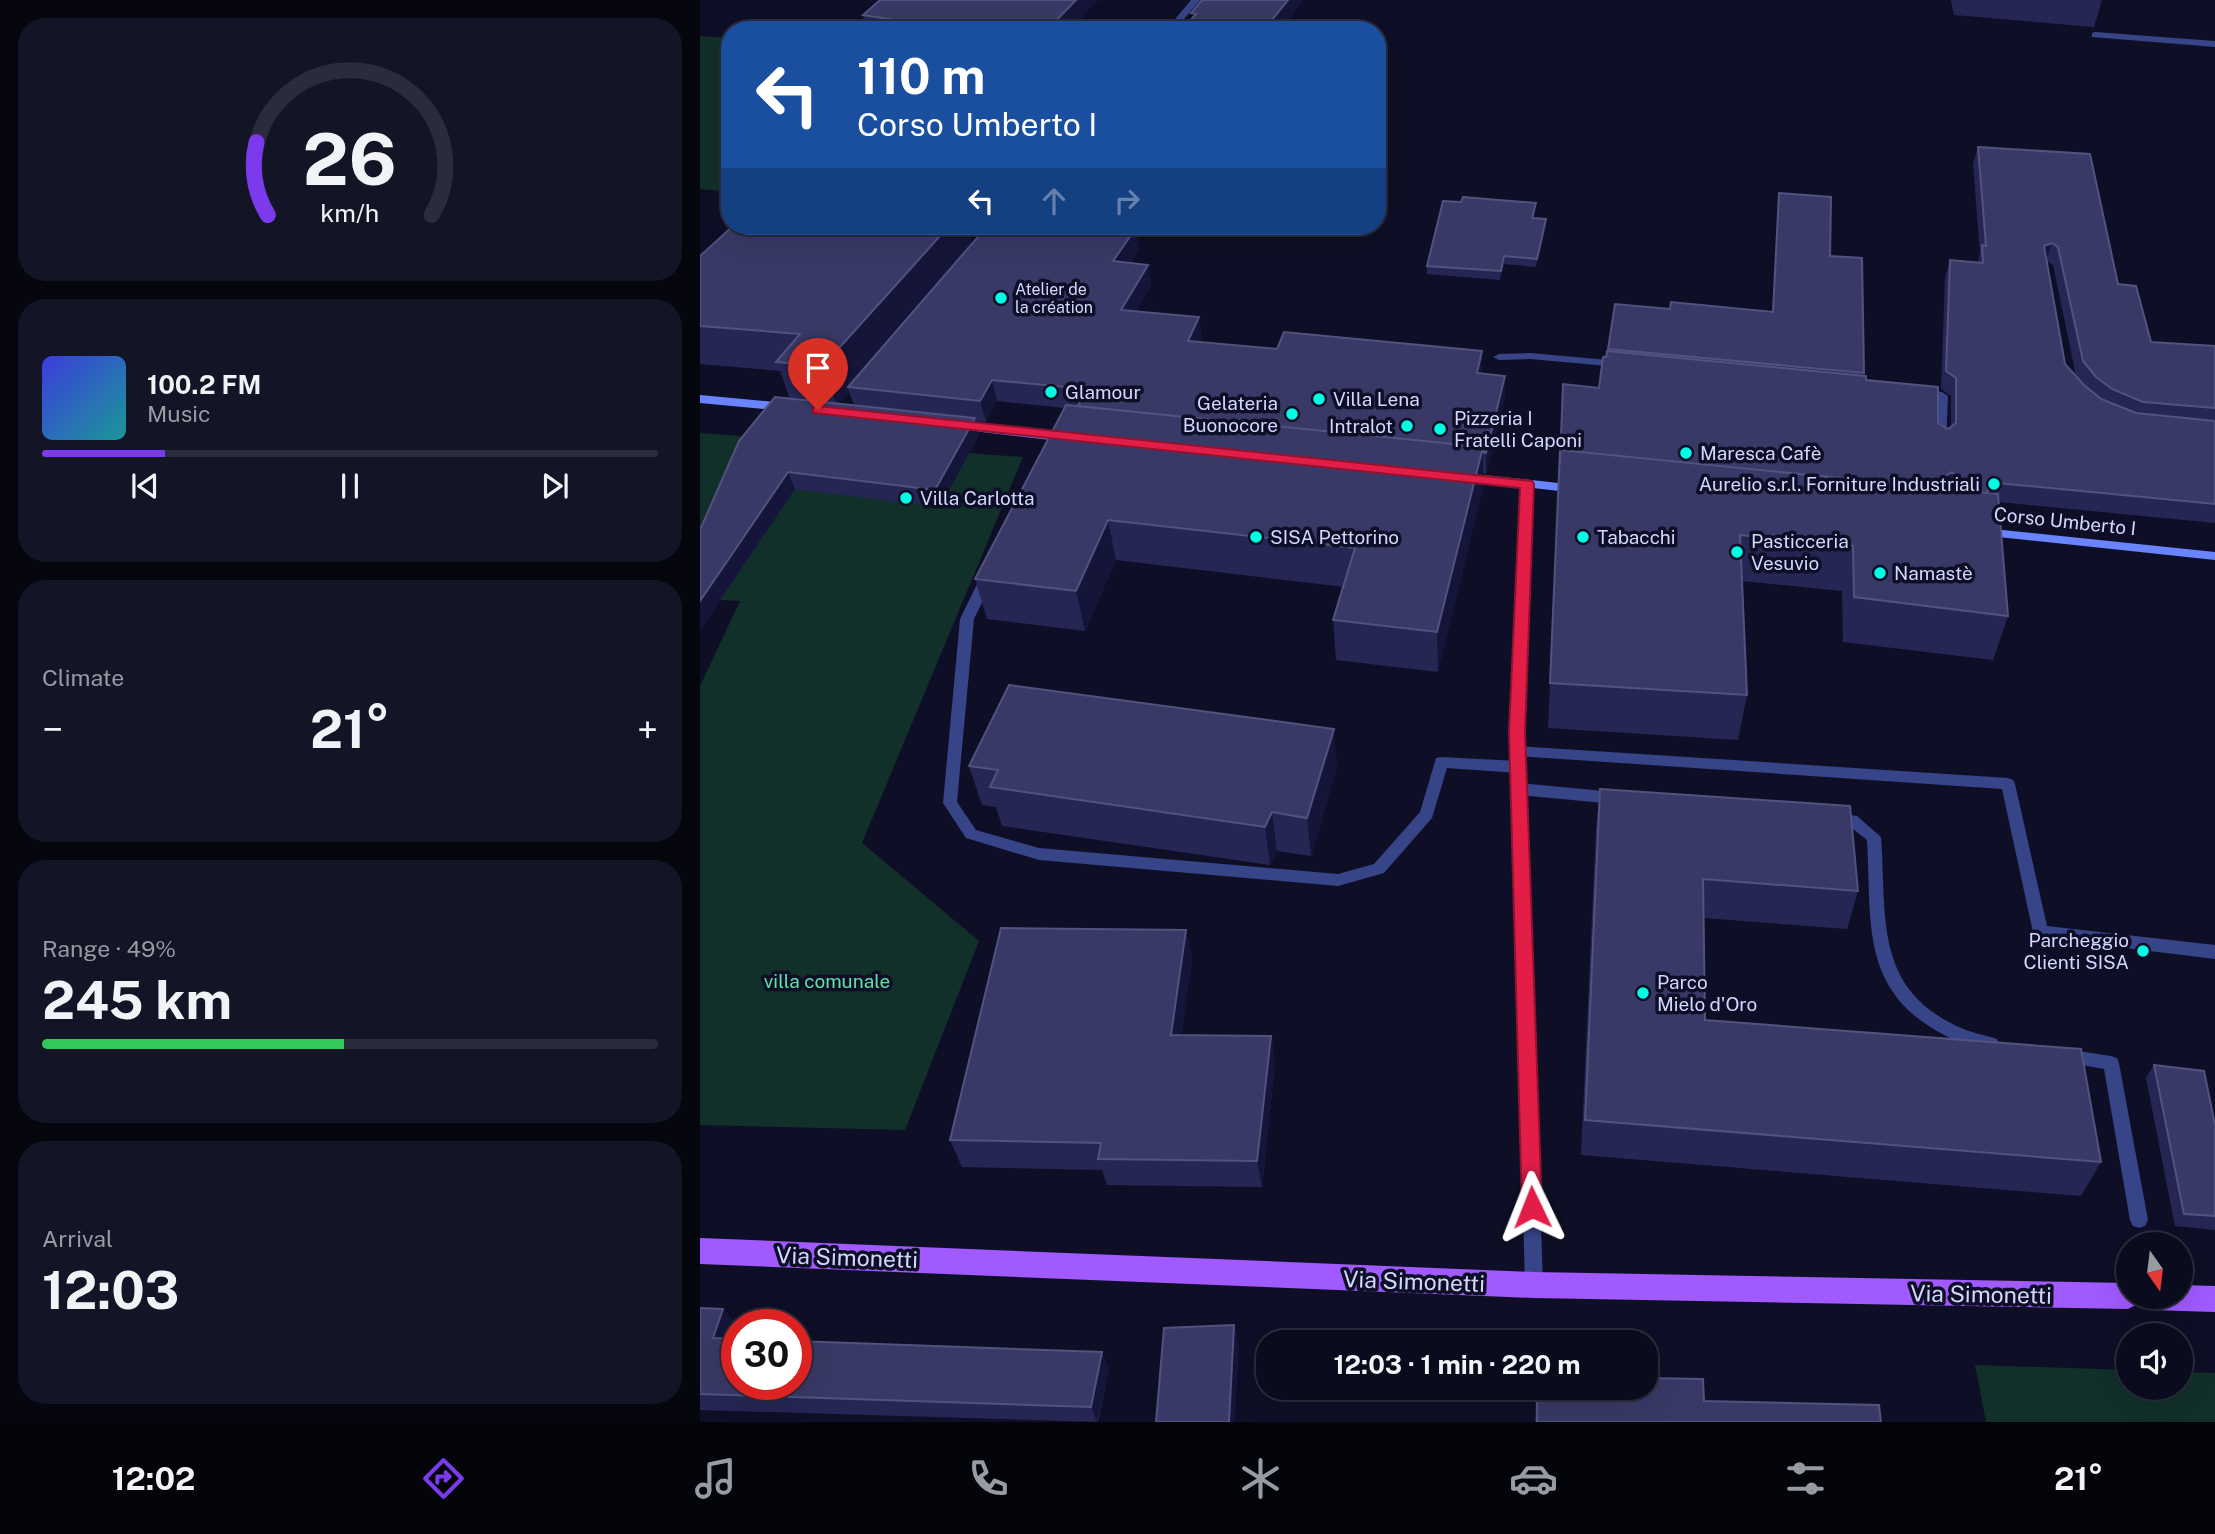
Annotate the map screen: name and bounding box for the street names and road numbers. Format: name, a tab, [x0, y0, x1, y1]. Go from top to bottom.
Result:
street label: Corso Umberto I	[1993, 503, 2137, 539]
street label: Via Simonetti	[776, 1241, 918, 1273]
street label: Via Simonetti	[1343, 1265, 1485, 1297]
street label: Via Simonetti	[1910, 1279, 2052, 1309]

